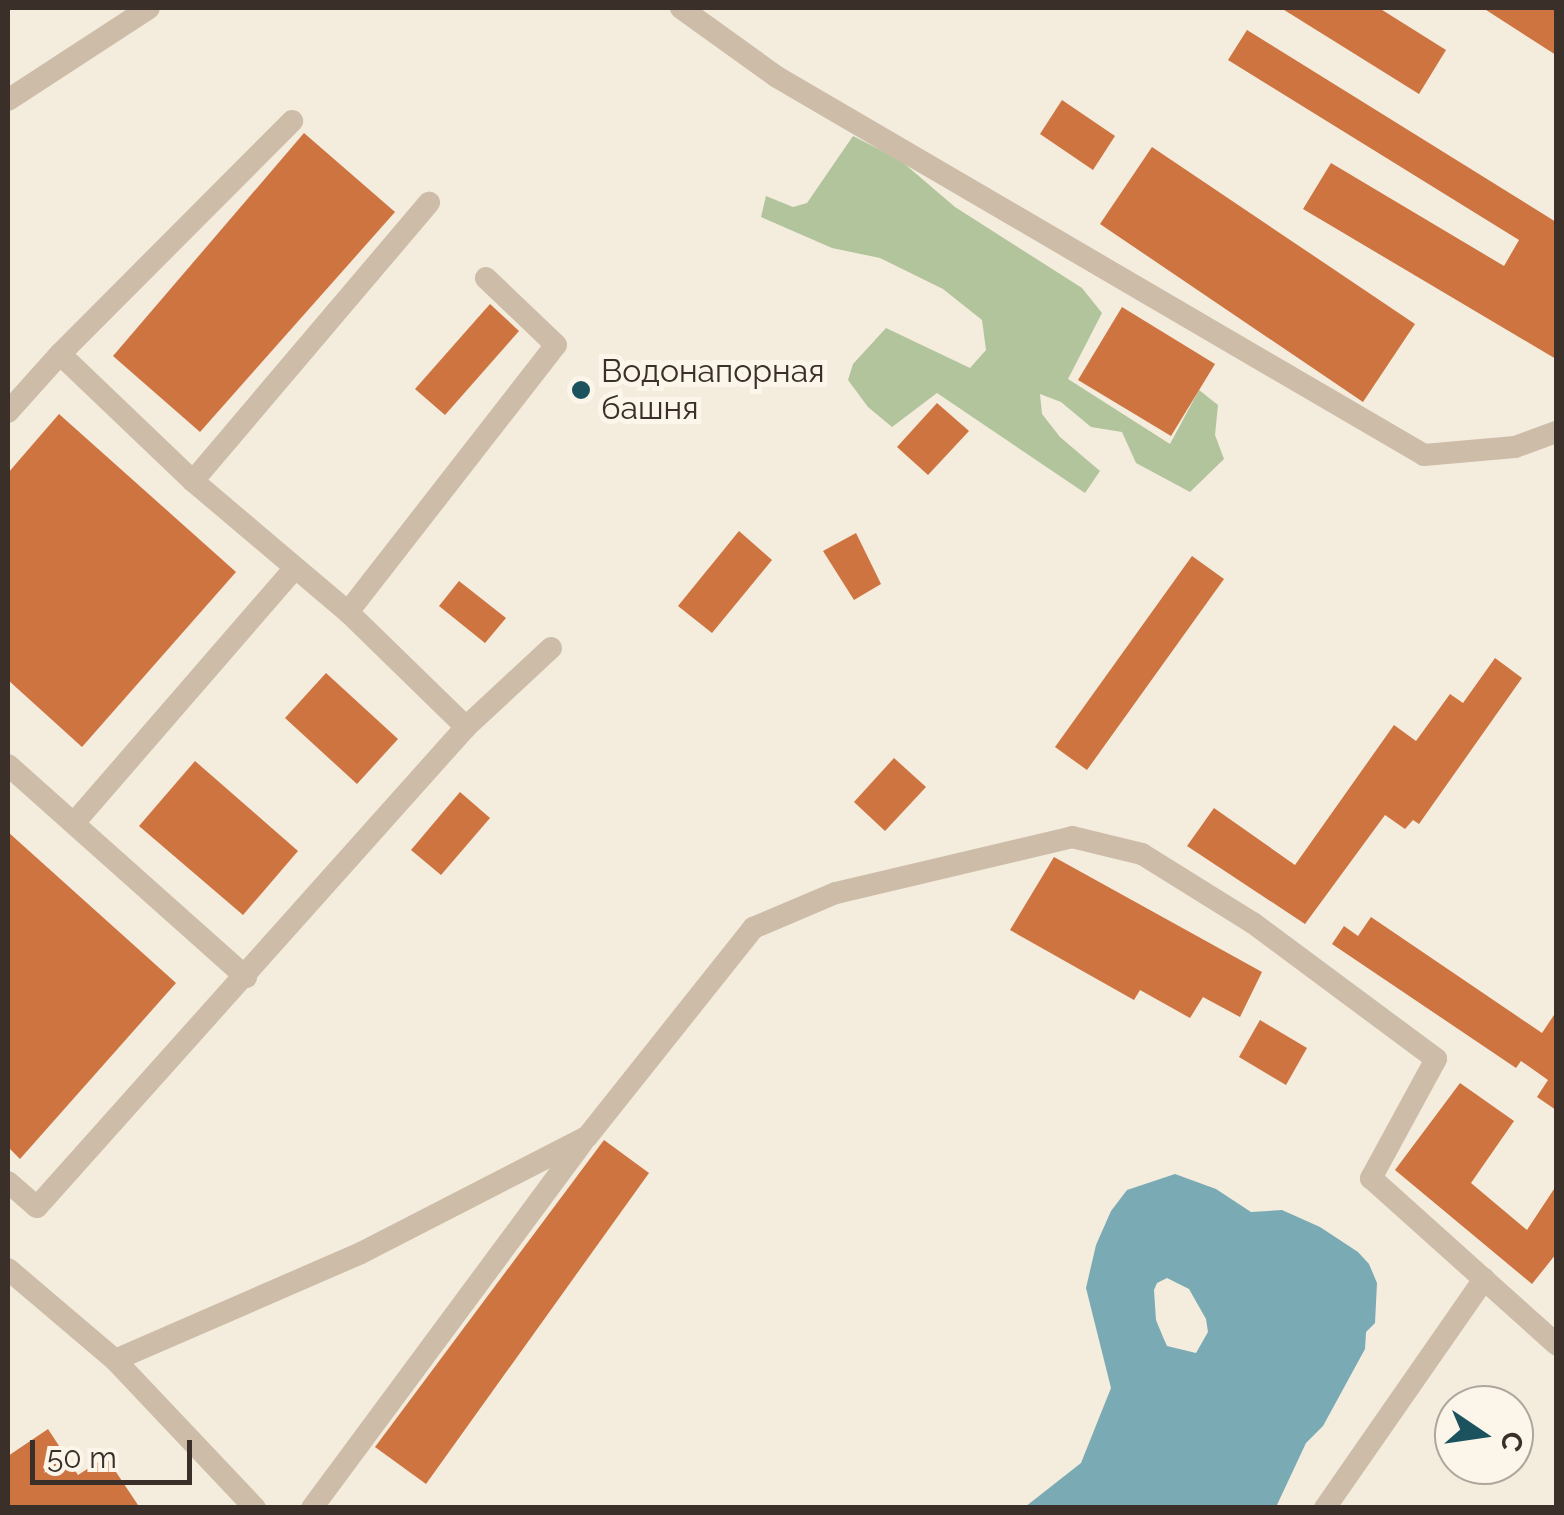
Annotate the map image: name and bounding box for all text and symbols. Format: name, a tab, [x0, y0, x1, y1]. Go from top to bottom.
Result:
place label: Водонапорная башня	[601, 353, 825, 428]
marker: Водонапорная башня	[570, 379, 592, 401]
north arrow	[1434, 1385, 1534, 1485]
scale bar	[35, 1420, 198, 1482]
text: С	[1494, 1428, 1530, 1454]
text: 50 m	[47, 1440, 117, 1475]

